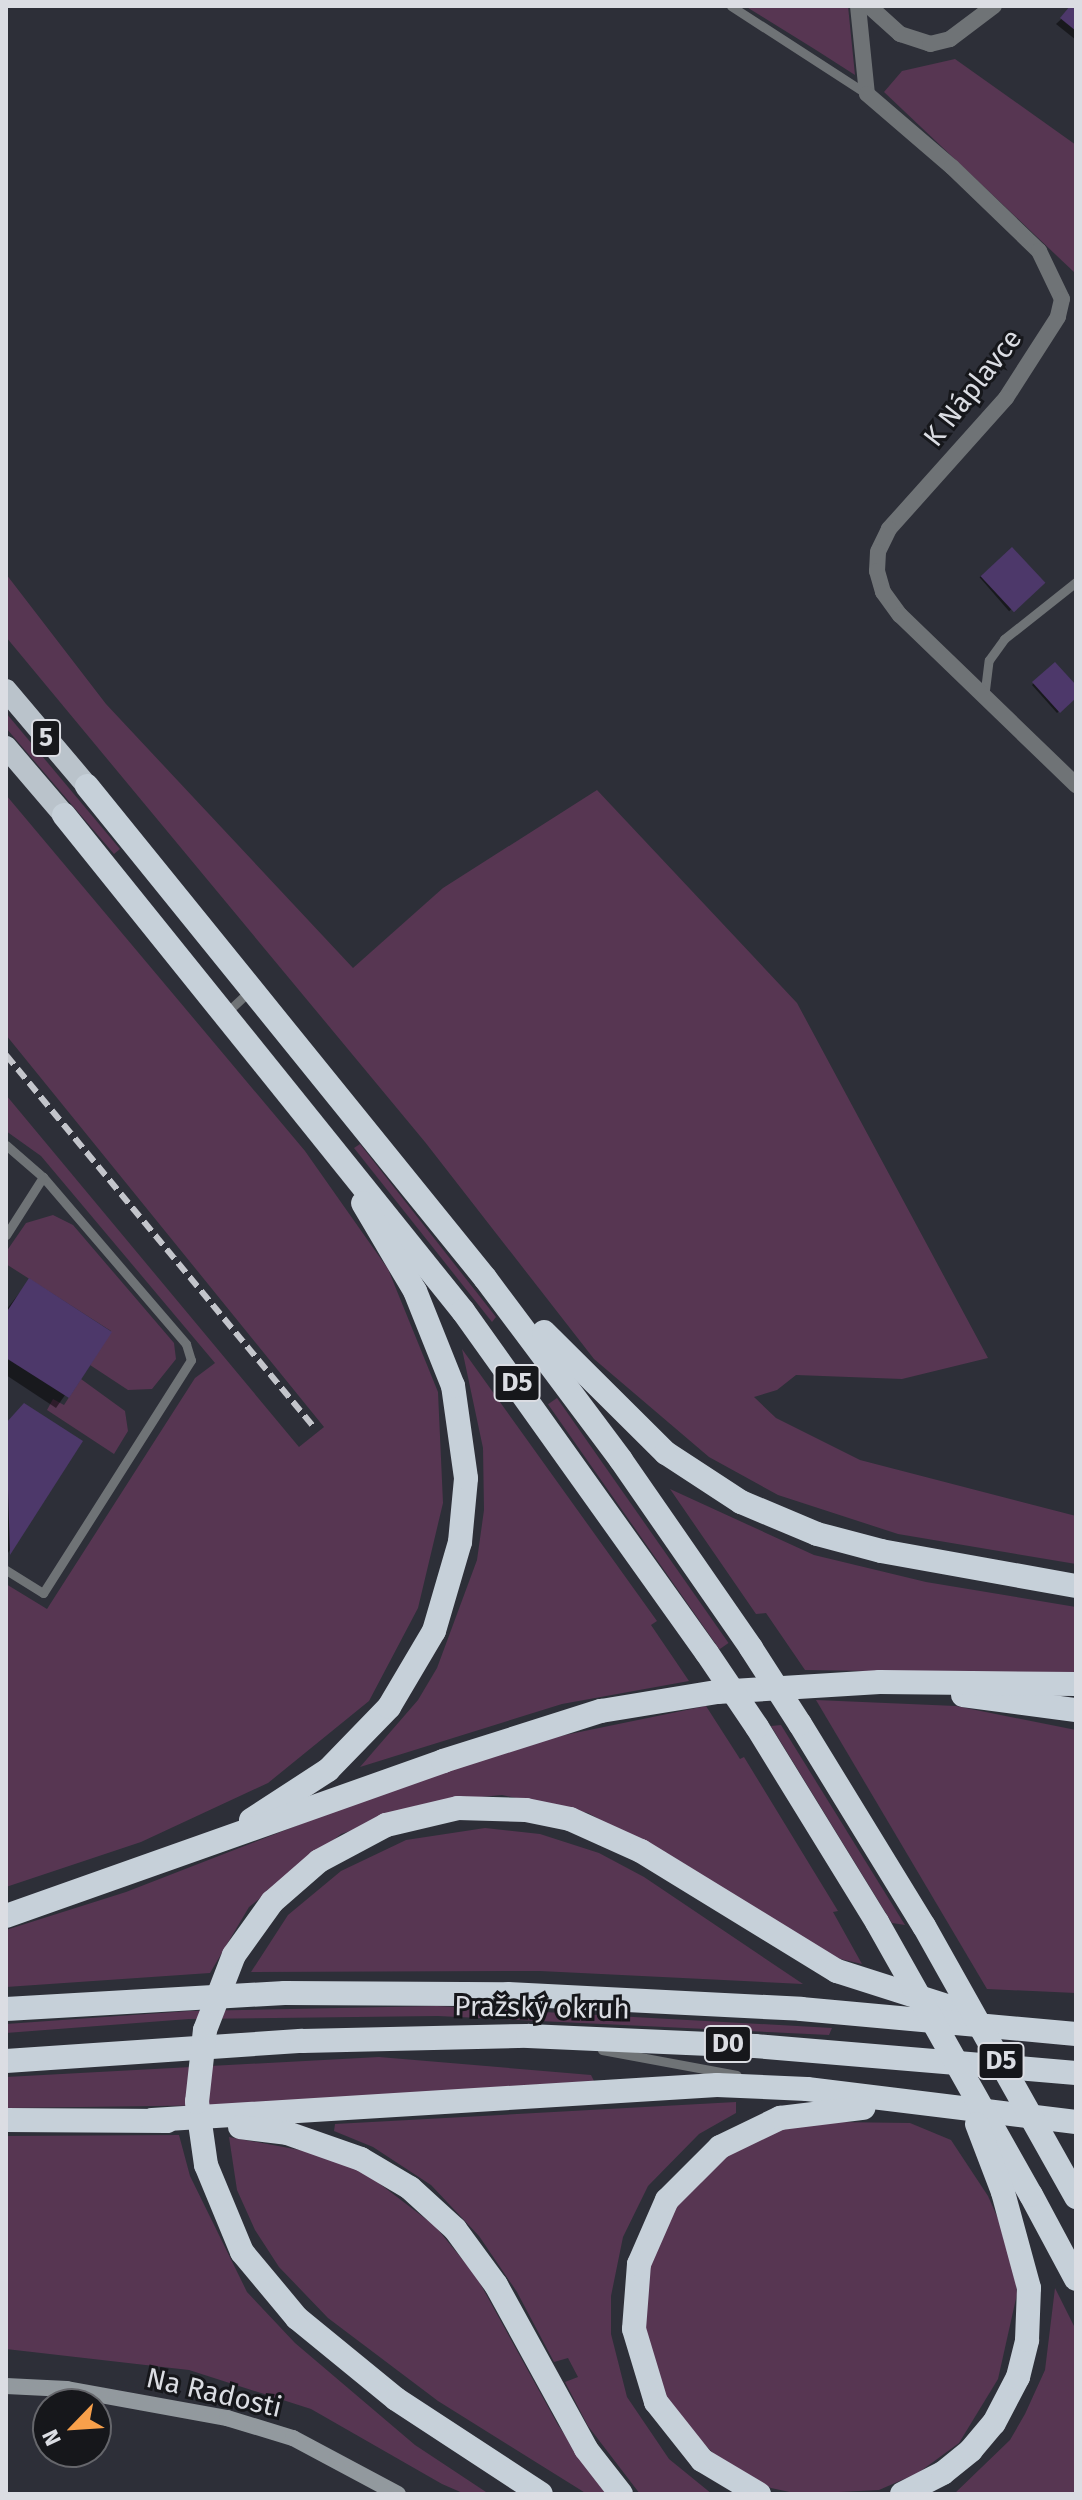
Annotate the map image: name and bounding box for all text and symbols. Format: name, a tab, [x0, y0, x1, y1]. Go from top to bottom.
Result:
street label: K Náplavce	[917, 323, 1029, 453]
road number: 5	[30, 716, 62, 760]
road number: D5	[493, 1361, 541, 1405]
street label: Pražský okruh	[454, 1990, 630, 2026]
road number: D0	[702, 2022, 754, 2066]
road number: D5	[977, 2039, 1025, 2083]
street label: Na Radosti	[143, 2361, 285, 2425]
north arrow	[32, 2388, 112, 2468]
text: N	[36, 2425, 67, 2450]

